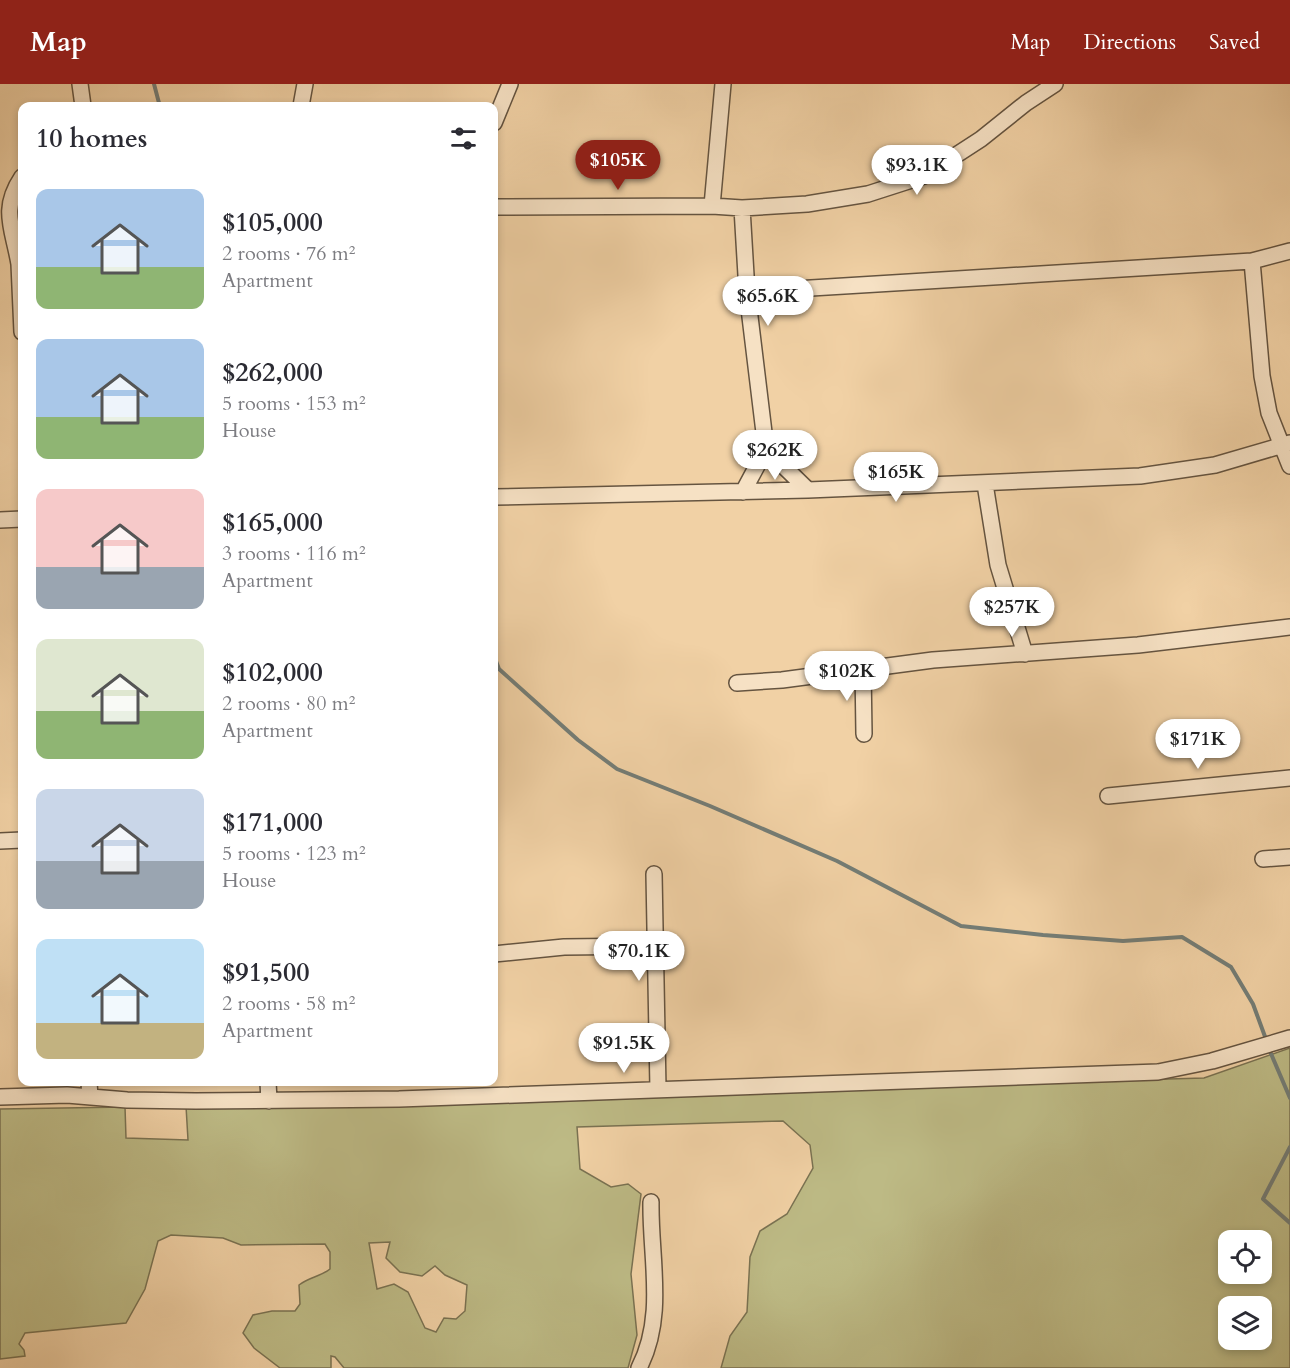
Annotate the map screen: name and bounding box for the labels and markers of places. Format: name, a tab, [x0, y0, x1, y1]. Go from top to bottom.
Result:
pin: $105K	[576, 140, 660, 191]
pin: $93.1K	[868, 145, 966, 196]
pin: $65.6K	[719, 276, 817, 327]
pin: $262K	[733, 430, 817, 481]
pin: $165K	[854, 452, 938, 503]
pin: $257K	[970, 587, 1054, 638]
pin: $102K	[805, 651, 889, 702]
pin: $171K	[1156, 719, 1240, 770]
pin: $70.1K	[590, 931, 688, 982]
pin: $91.5K	[575, 1023, 673, 1074]

